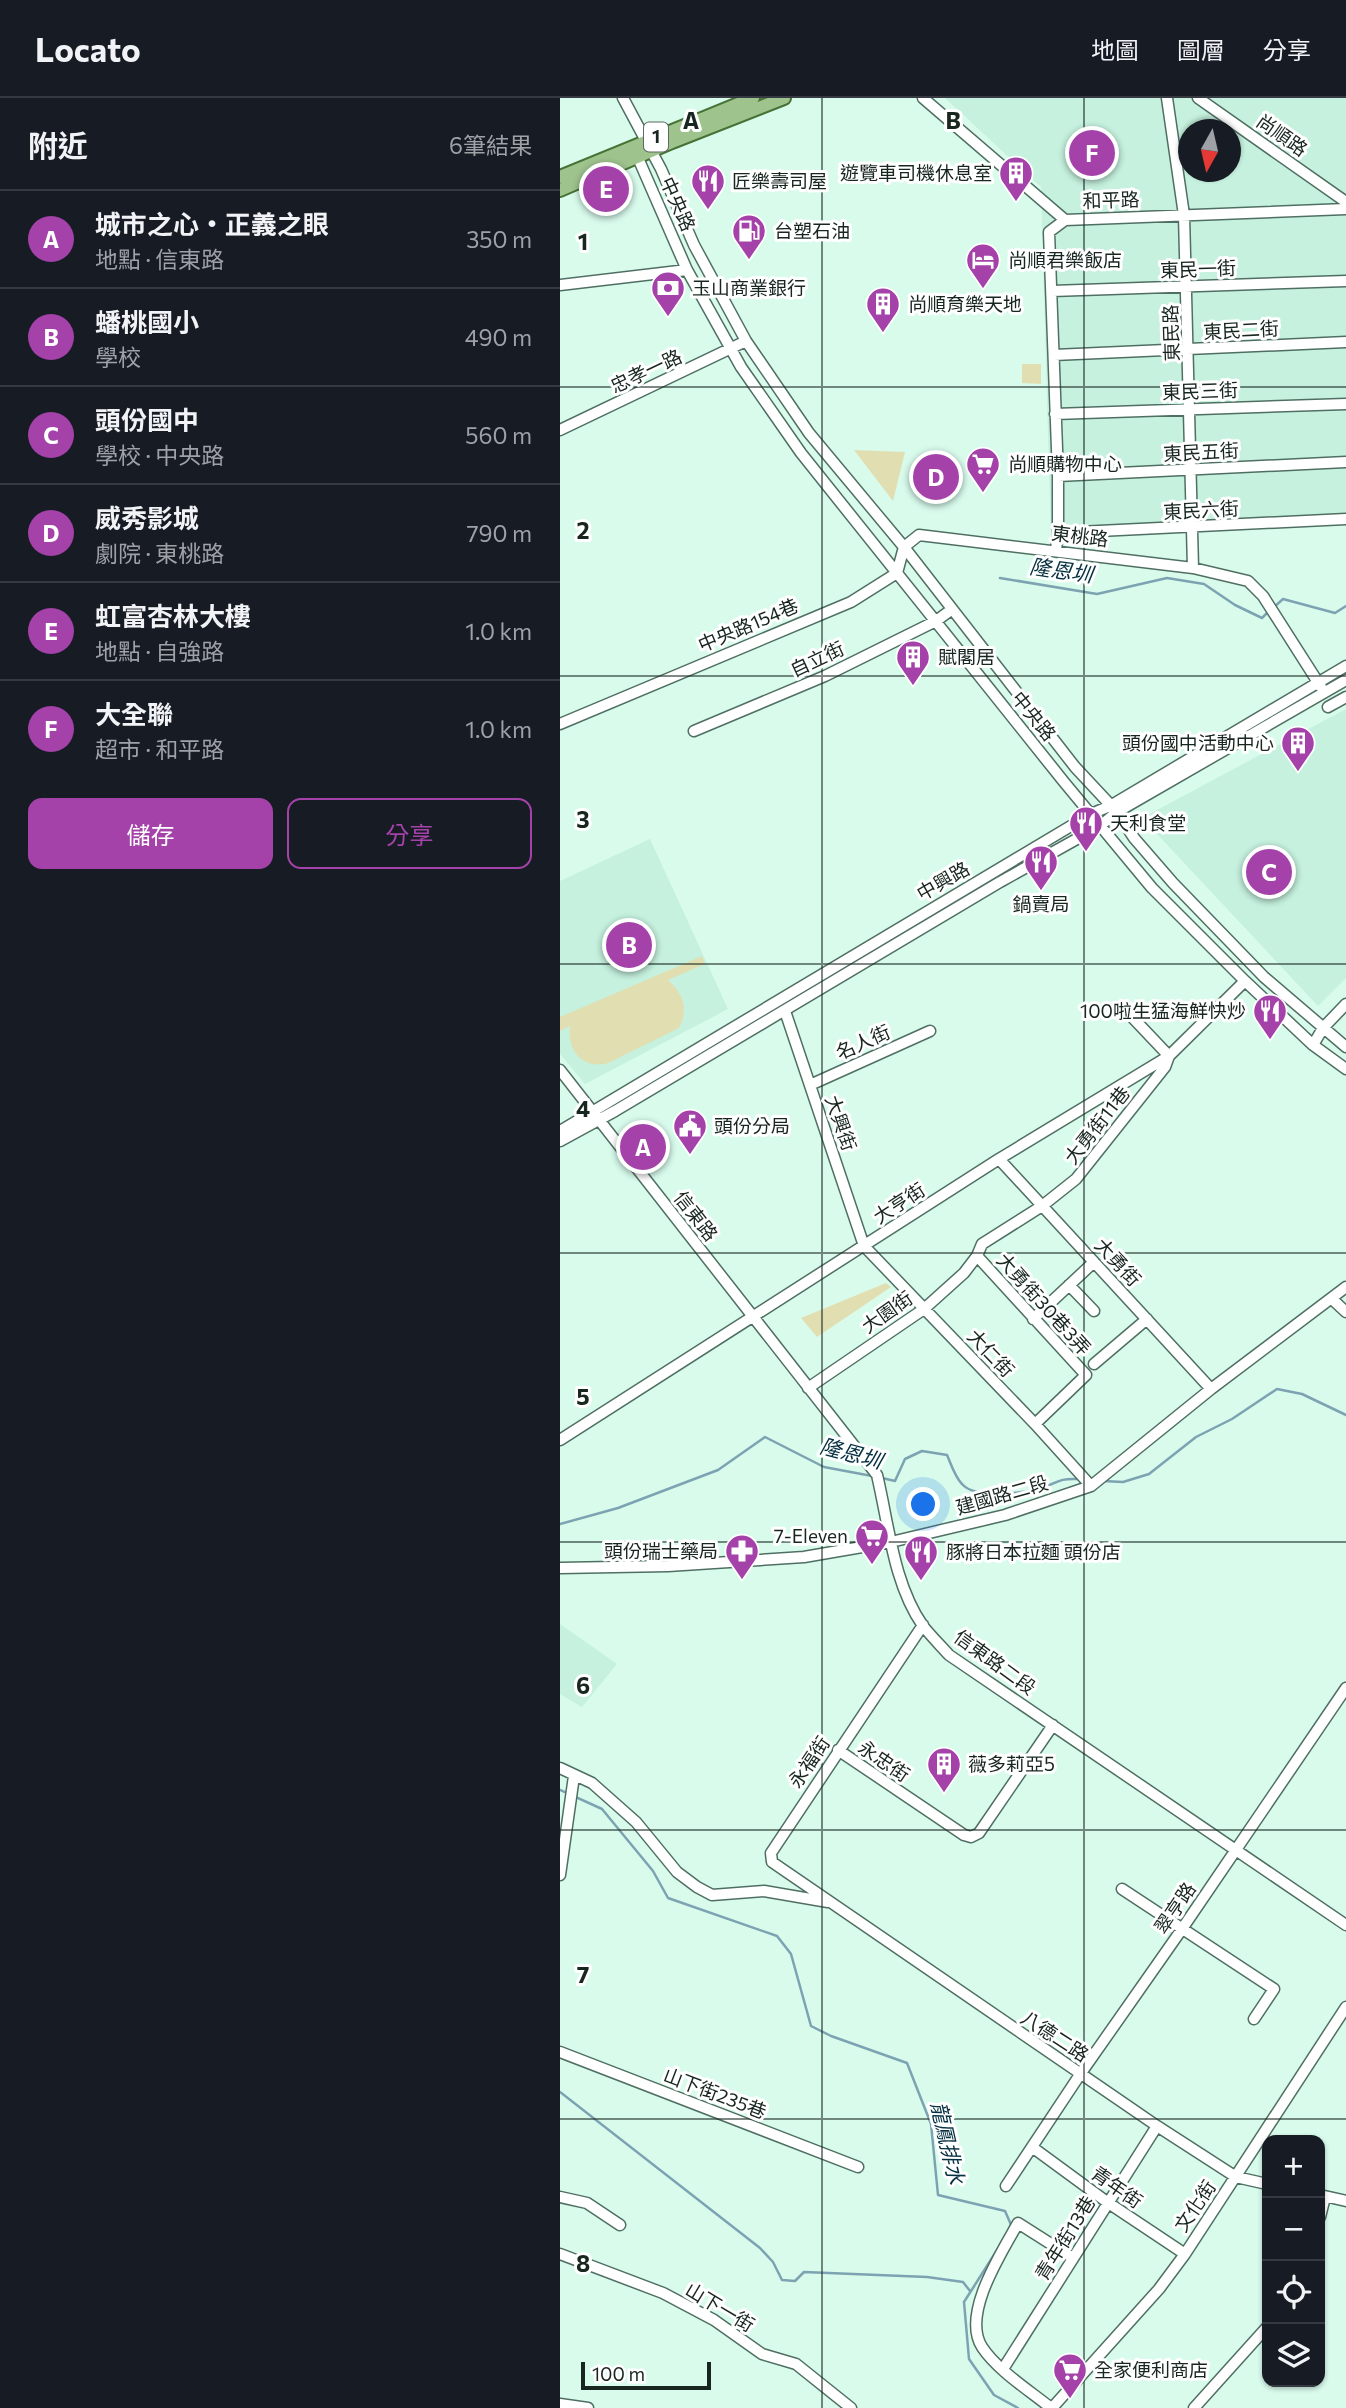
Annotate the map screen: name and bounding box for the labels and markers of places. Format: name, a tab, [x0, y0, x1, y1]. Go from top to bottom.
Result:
pin: F	[1069, 127, 1115, 179]
building icon: 遊覽車司機休息室	[997, 154, 1035, 203]
place label: 遊覽車司機休息室	[840, 161, 992, 184]
restaurant icon: 匠樂壽司屋	[689, 162, 727, 211]
pin: E	[583, 163, 629, 215]
place label: 匠樂壽司屋	[732, 169, 827, 192]
fuel station icon: 台塑石油	[730, 212, 768, 261]
place label: 台塑石油	[774, 219, 850, 242]
hotel icon: 尚順君樂飯店	[964, 241, 1002, 290]
place label: 尚順君樂飯店	[1008, 248, 1122, 271]
bank icon: 玉山商業銀行	[649, 269, 687, 318]
place label: 玉山商業銀行	[692, 276, 806, 299]
building icon: 尚順育樂天地	[864, 285, 902, 334]
place label: 尚順育樂天地	[908, 292, 1022, 315]
supermarket icon: 尚順購物中心	[964, 445, 1002, 494]
pin: D	[913, 451, 959, 503]
place label: 尚順購物中心	[1008, 452, 1122, 475]
building icon: 賦閣居	[894, 638, 932, 687]
place label: 賦閣居	[938, 645, 995, 668]
building icon: 頭份國中活動中心	[1279, 724, 1317, 773]
place label: 頭份國中活動中心	[1122, 731, 1274, 754]
restaurant icon: 天利食堂	[1067, 804, 1105, 853]
place label: 天利食堂	[1110, 811, 1186, 834]
restaurant icon: 鍋賣局	[1022, 843, 1060, 892]
pin: C	[1246, 846, 1292, 898]
place label: 鍋賣局	[1012, 892, 1070, 915]
pin: B	[606, 919, 652, 971]
restaurant icon: 100啦生猛海鮮快炒	[1251, 992, 1289, 1041]
place label: 100啦生猛海鮮快炒	[1080, 999, 1246, 1022]
public building icon: 頭份分局	[671, 1107, 709, 1156]
place label: 頭份分局	[714, 1114, 790, 1137]
pin: A	[620, 1121, 666, 1173]
supermarket icon: 7-Eleven	[853, 1517, 891, 1566]
place label: 7-Eleven	[774, 1524, 848, 1547]
pharmacy icon: 頭份瑞士藥局	[723, 1532, 761, 1581]
restaurant icon: 豚將日本拉麵 頭份店	[902, 1533, 940, 1582]
place label: 頭份瑞士藥局	[604, 1539, 718, 1562]
place label: 豚將日本拉麵 頭份店	[946, 1540, 1121, 1563]
building icon: 薇多莉亞5	[925, 1745, 963, 1794]
place label: 薇多莉亞5	[968, 1752, 1055, 1775]
supermarket icon: 全家便利商店	[1051, 2351, 1089, 2400]
place label: 全家便利商店	[1094, 2358, 1208, 2381]

